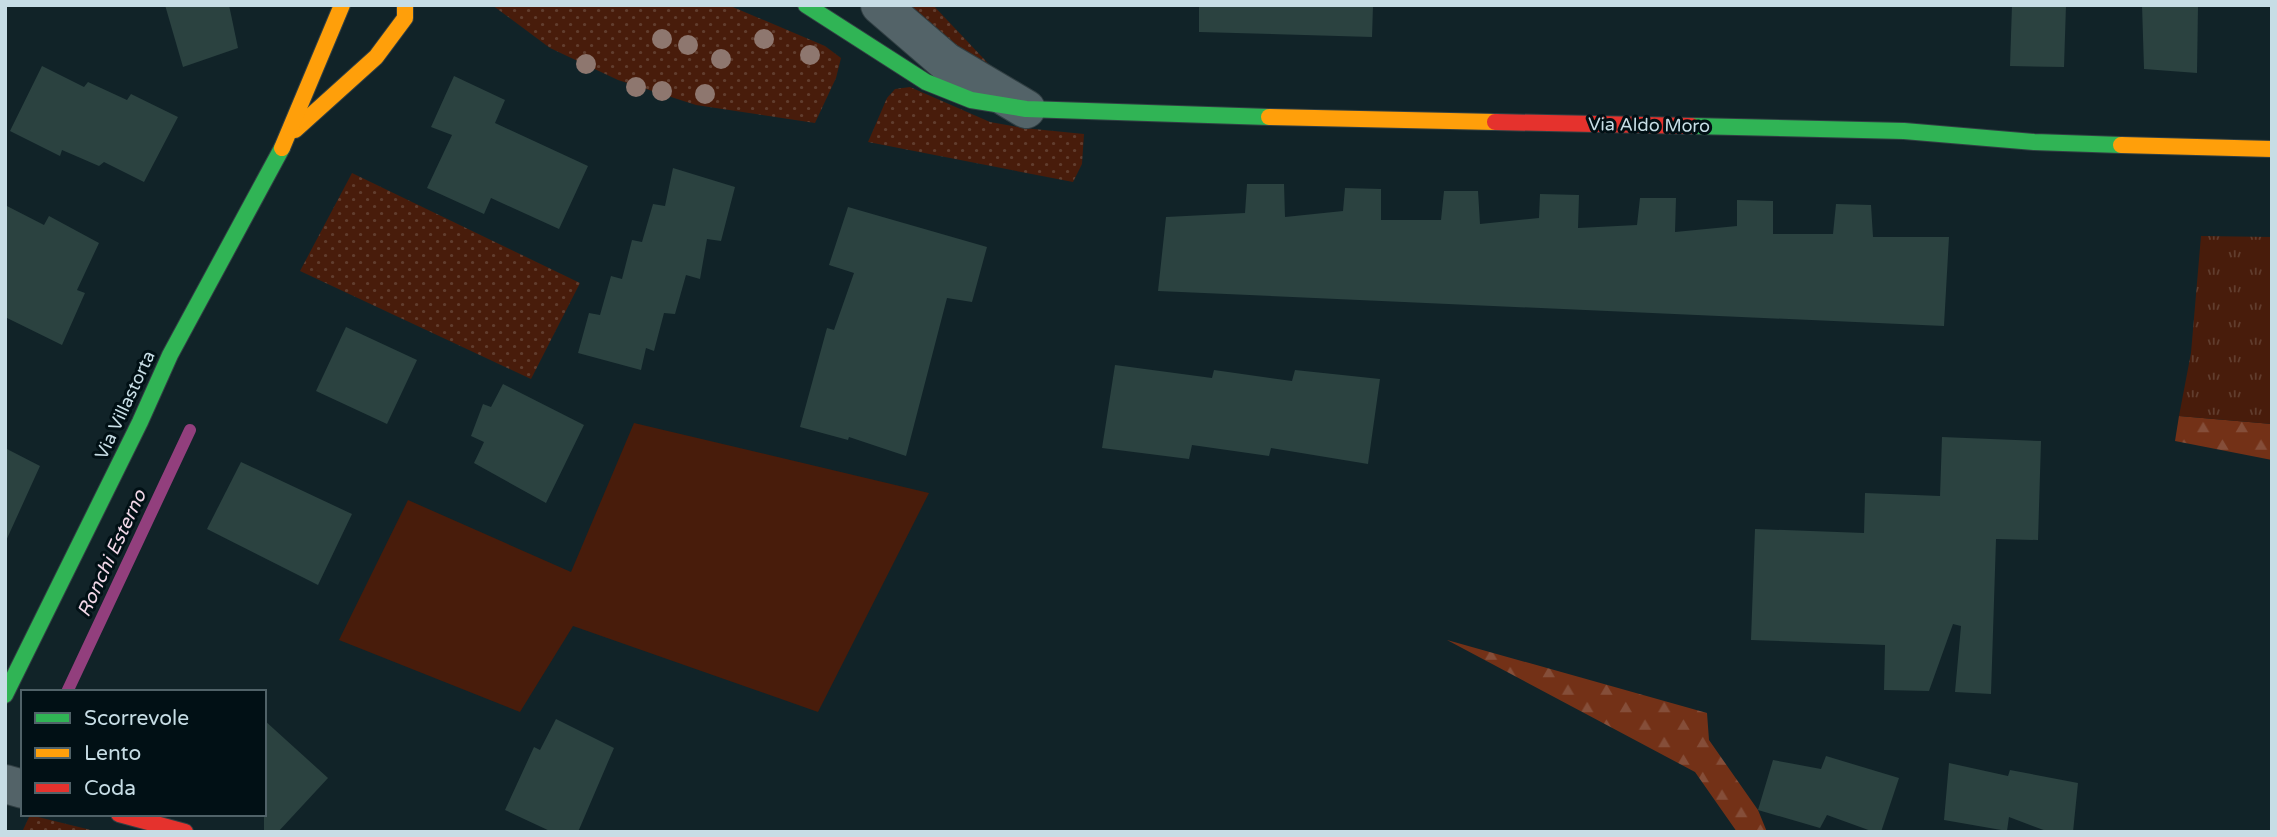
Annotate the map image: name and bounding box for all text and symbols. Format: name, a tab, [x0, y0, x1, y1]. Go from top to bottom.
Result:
street label: Via Aldo Moro	[1588, 113, 1710, 137]
street label: Via Villastorta	[90, 347, 160, 463]
water label: Ronchi Esterno	[73, 485, 152, 620]
legend	[21, 690, 266, 816]
text: Scorrevole	[84, 706, 189, 731]
text: Lento	[84, 741, 141, 766]
text: Coda	[84, 776, 136, 801]

